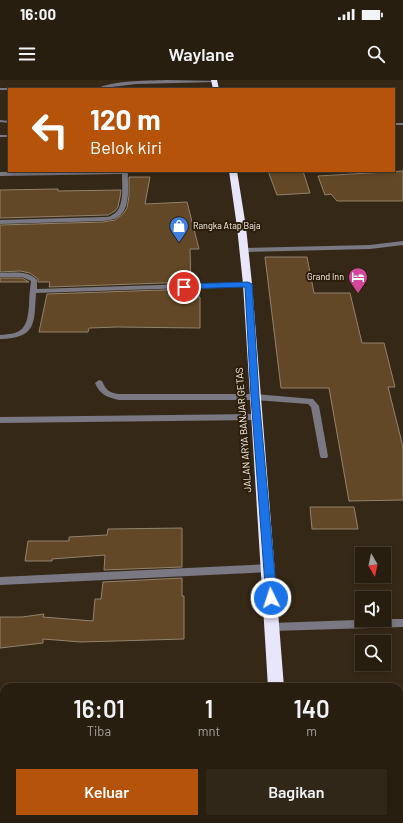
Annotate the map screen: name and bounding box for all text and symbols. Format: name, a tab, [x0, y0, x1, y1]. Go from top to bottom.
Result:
text: 16:00	[20, 5, 56, 23]
icon: menu	[16, 43, 38, 65]
text: Waylane	[169, 43, 234, 65]
icon: search	[365, 43, 387, 65]
text: 120 m	[90, 102, 161, 136]
icon: left	[24, 104, 76, 156]
text: Belok kiri	[90, 136, 162, 158]
shop icon: Rangka Atap Baja	[168, 215, 190, 243]
place label: Rangka Atap Baja	[193, 220, 261, 231]
hotel icon: Grand Inn	[347, 266, 369, 294]
pin	[167, 270, 201, 304]
place label: Grand Inn	[307, 271, 344, 282]
icon: arrive	[173, 276, 195, 298]
street label: JALAN ARYA BANJAR GETAS	[233, 367, 253, 493]
north arrow	[355, 547, 391, 583]
map controls	[355, 547, 391, 671]
position arrow	[250, 577, 292, 619]
button: sound	[355, 591, 391, 627]
button: search	[355, 635, 391, 671]
text: 16:01	[73, 694, 125, 723]
text: 1	[205, 694, 213, 723]
text: 140	[294, 694, 330, 723]
text: Tiba	[87, 723, 111, 739]
text: mnt	[198, 723, 220, 739]
text: m	[306, 723, 317, 739]
button: Keluar	[16, 769, 198, 815]
button: Bagikan	[206, 769, 387, 815]

